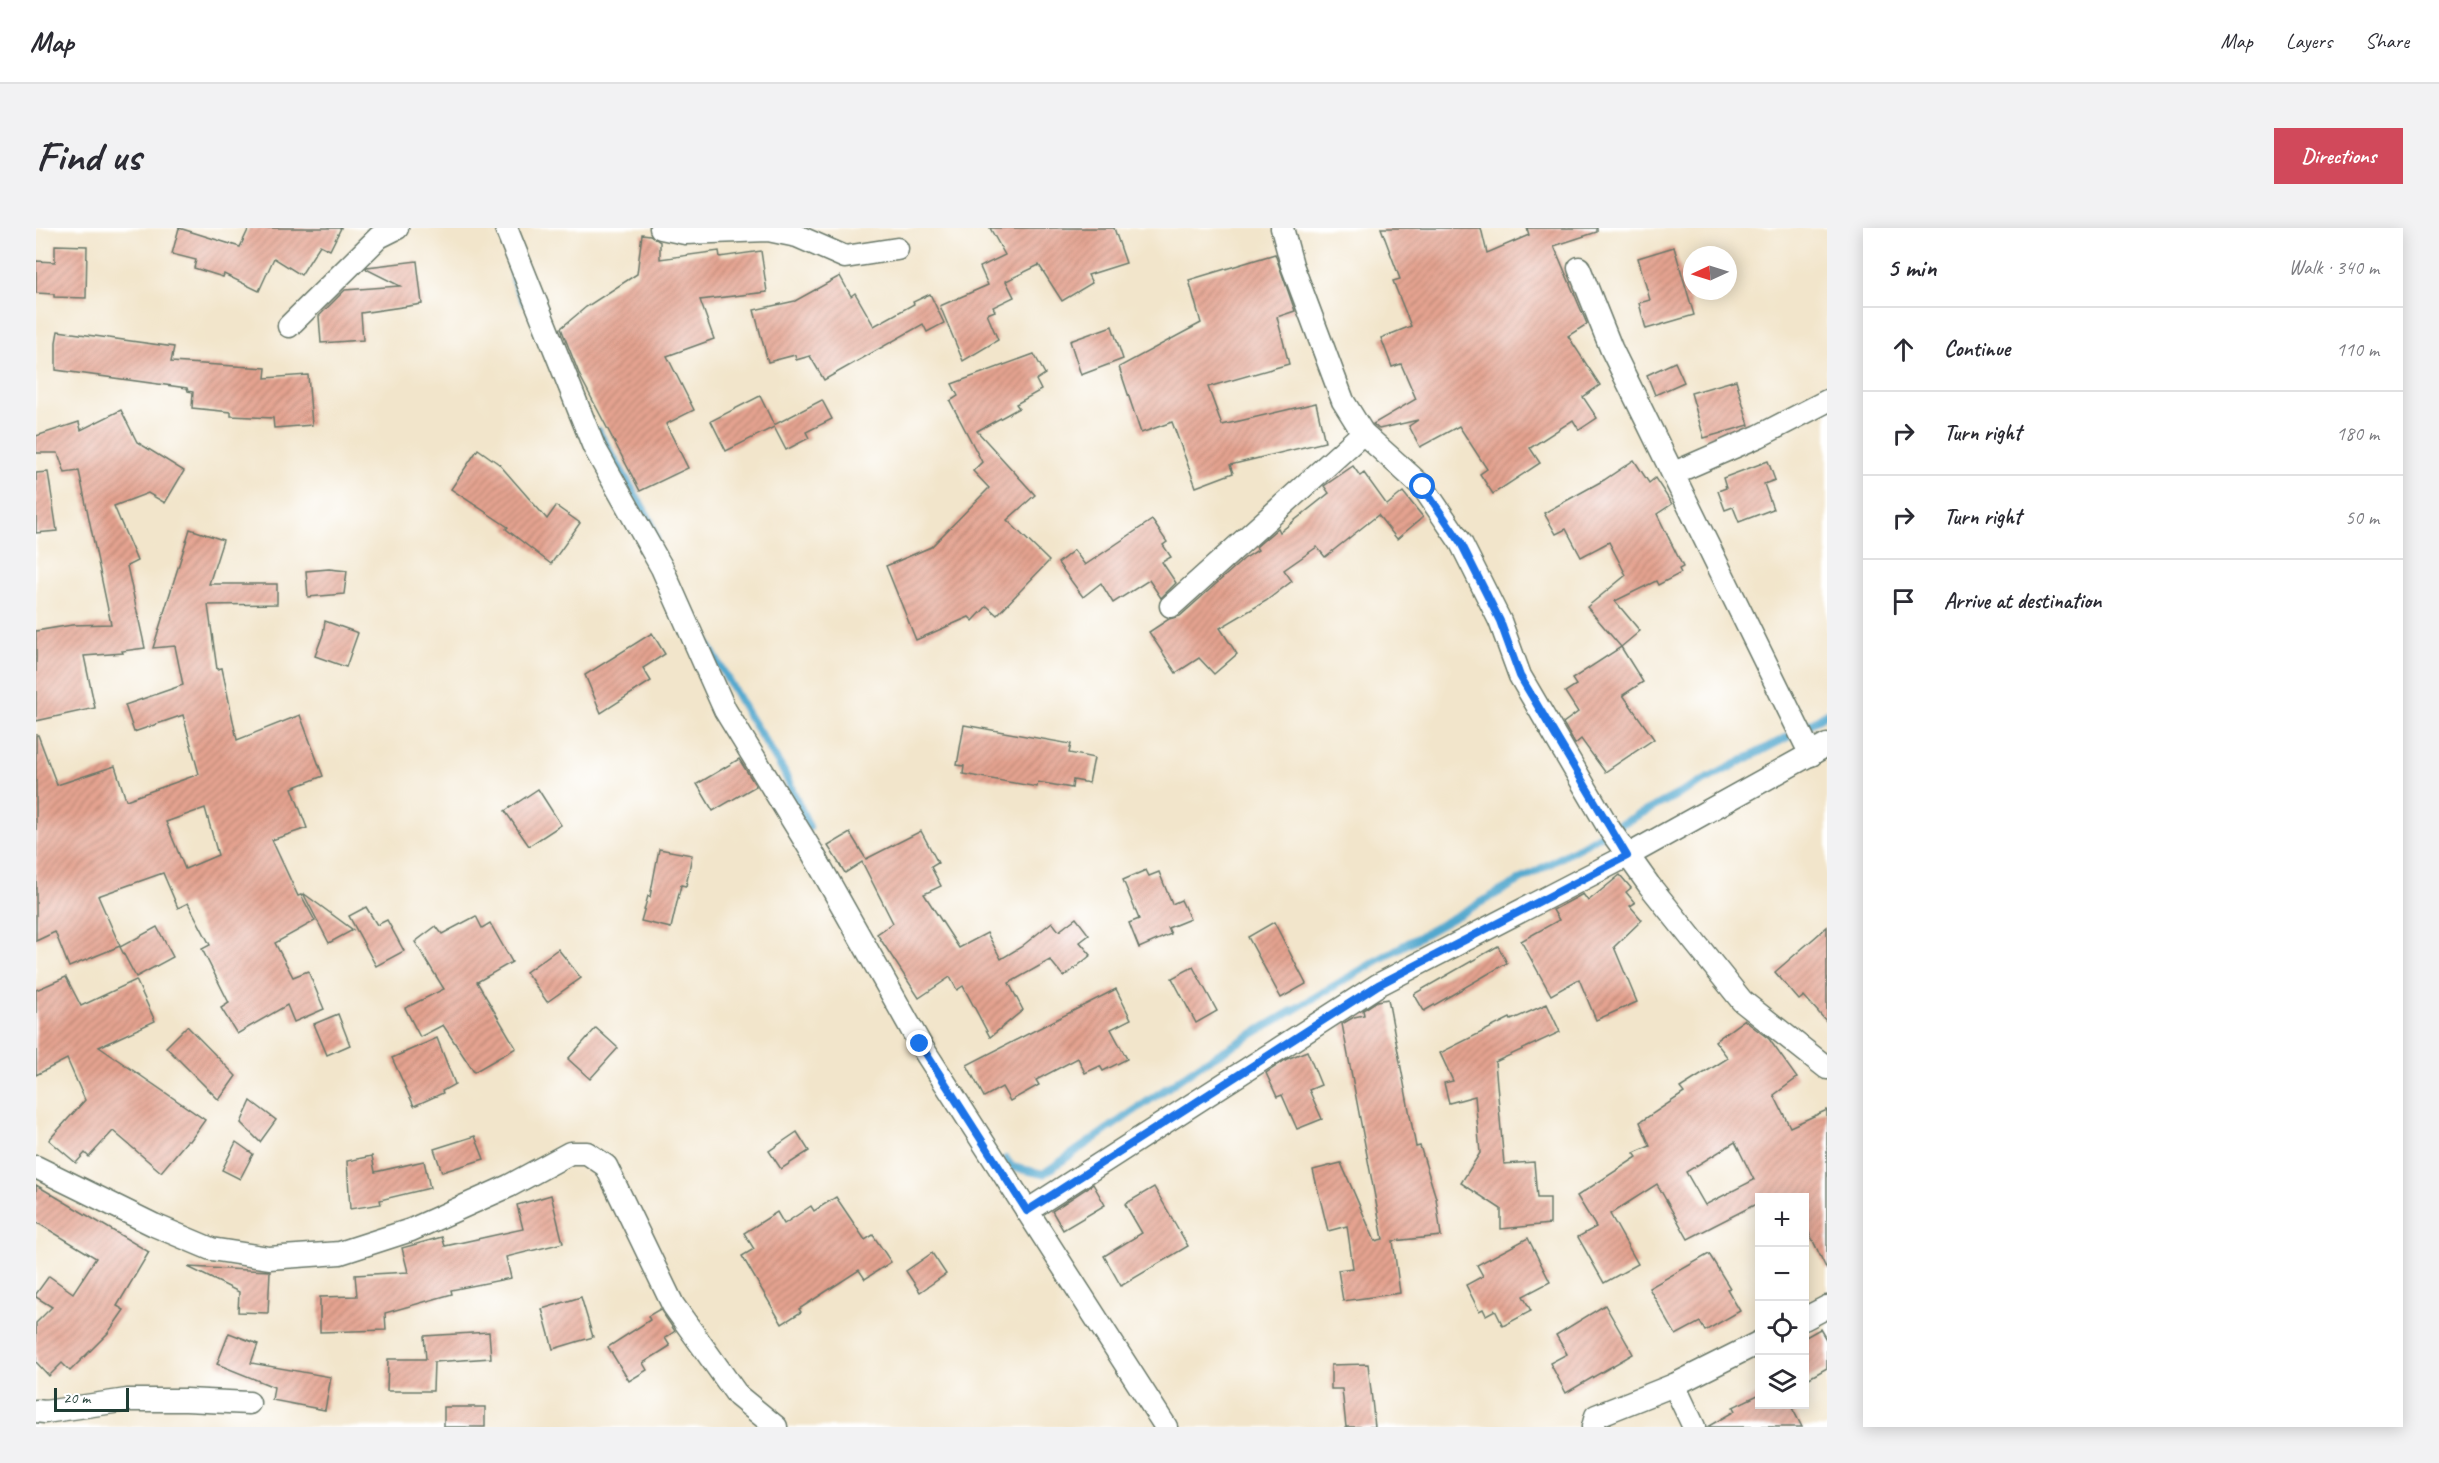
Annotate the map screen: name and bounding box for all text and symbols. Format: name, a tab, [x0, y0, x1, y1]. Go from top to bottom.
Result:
text: Map	[30, 24, 73, 59]
text: Map	[2220, 28, 2253, 54]
text: Layers	[2286, 28, 2332, 54]
text: Share	[2365, 28, 2409, 54]
button: Directions	[2274, 128, 2403, 184]
text: Find us	[36, 130, 141, 183]
north arrow	[1683, 246, 1737, 300]
text: 5 min	[1887, 251, 1936, 284]
text: Walk · 340 m	[2289, 255, 2379, 280]
icon: ahead	[1887, 333, 1920, 366]
text: Continue	[1944, 335, 2010, 363]
text: 110 m	[2336, 337, 2379, 362]
icon: right	[1887, 417, 1920, 450]
text: Turn right	[1944, 419, 2021, 447]
text: 180 m	[2336, 421, 2379, 446]
route start	[1409, 473, 1435, 499]
icon: right	[1887, 501, 1920, 534]
text: Turn right	[1944, 503, 2021, 531]
text: 50 m	[2345, 505, 2379, 530]
icon: arrive	[1887, 585, 1920, 618]
text: Arrive at destination	[1944, 587, 2101, 615]
route end	[906, 1030, 932, 1056]
map controls	[1755, 1193, 1809, 1409]
button: +	[1755, 1193, 1809, 1247]
button: −	[1755, 1247, 1809, 1301]
button: locate	[1755, 1301, 1809, 1355]
button: layers	[1755, 1355, 1809, 1409]
scale bar	[54, 1385, 129, 1412]
text: 20 m	[63, 1388, 90, 1408]

